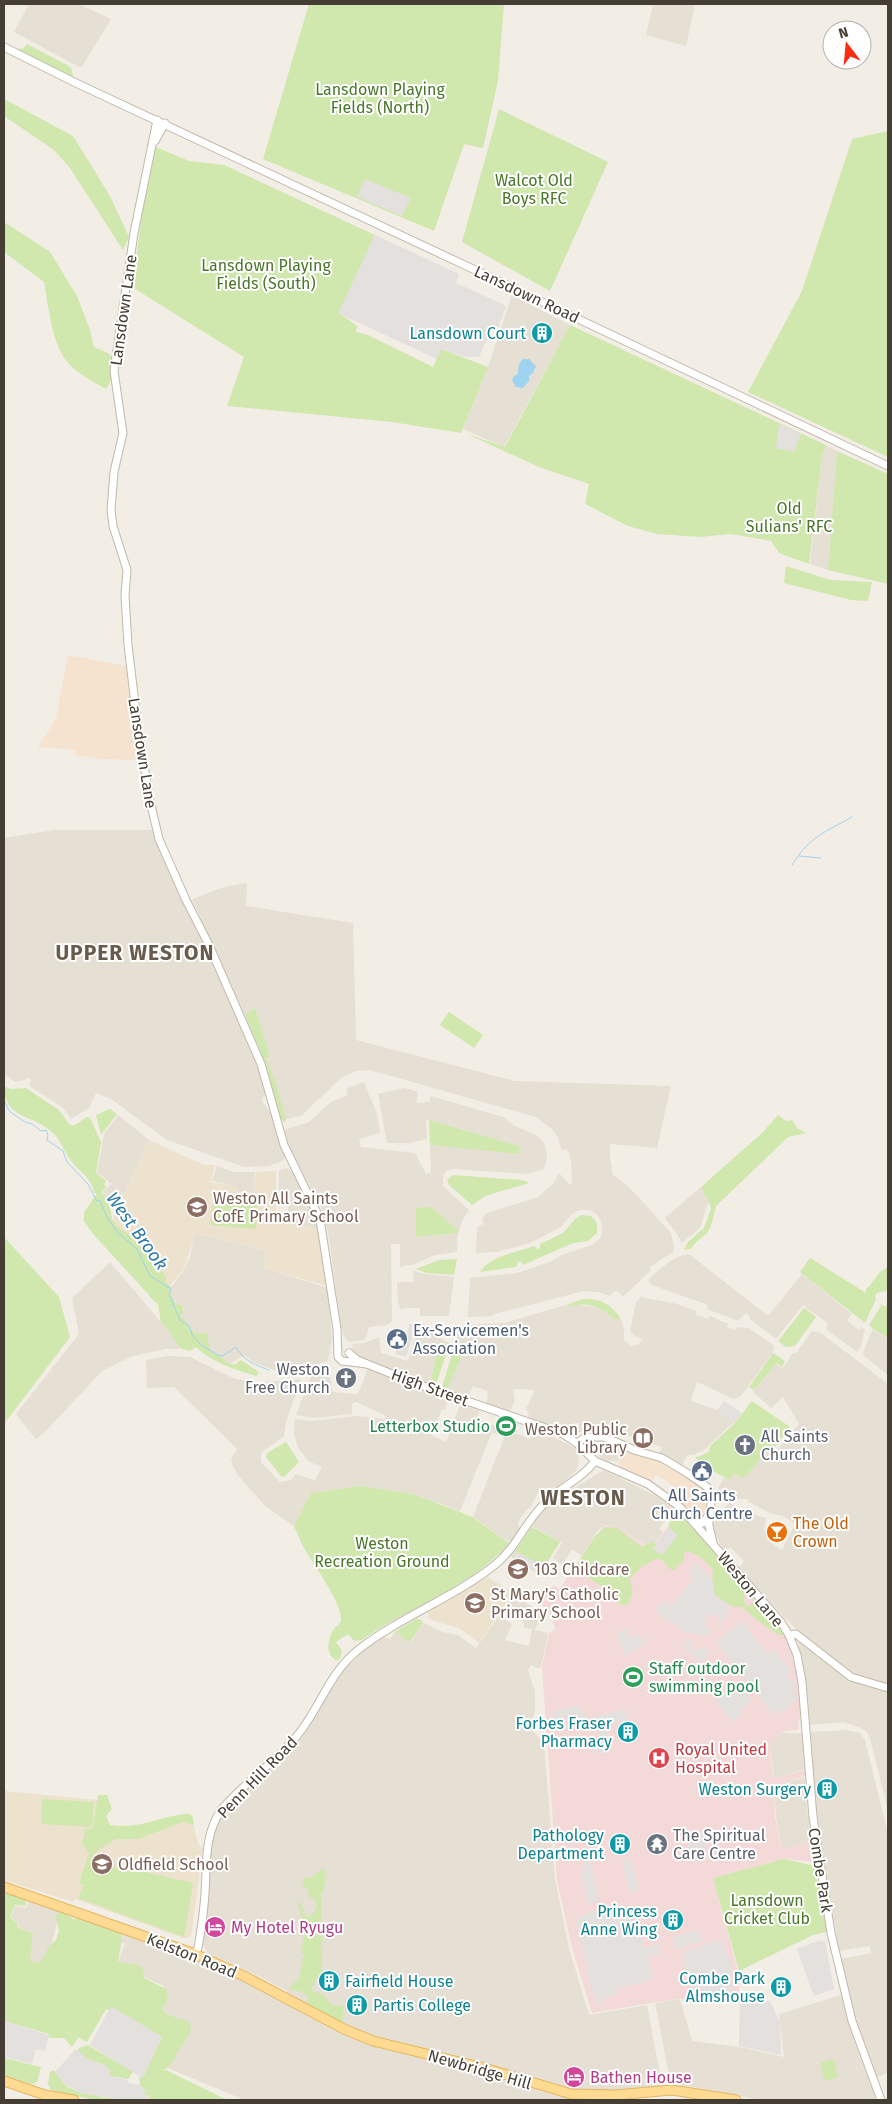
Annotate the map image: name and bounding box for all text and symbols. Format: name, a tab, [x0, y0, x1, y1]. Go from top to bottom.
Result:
north arrow	[822, 20, 872, 70]
text: N	[837, 24, 850, 42]
park label: Lansdown Playing Fields (North)	[315, 80, 446, 117]
park label: Walcot Old Boys RFC	[495, 171, 573, 208]
street label: Lansdown Lane	[106, 253, 141, 367]
park label: Lansdown Playing Fields (South)	[201, 256, 332, 293]
street label: Lansdown Road	[471, 262, 583, 327]
building icon: Lansdown Court	[530, 321, 554, 345]
place label: Lansdown Court	[409, 324, 526, 343]
park label: Old Sulians' RFC	[746, 499, 832, 536]
street label: Lansdown Lane	[124, 696, 161, 810]
district label: UPPER WESTON	[55, 940, 215, 966]
water label: West Brook	[101, 1188, 173, 1274]
place label: Weston All Saints CofE Primary School	[213, 1189, 359, 1226]
school or university icon: Weston All Saints CofE Primary School	[185, 1195, 209, 1219]
place label: Ex-Servicemen's Association	[413, 1321, 529, 1358]
public building icon: Ex-Servicemen's Association	[385, 1327, 409, 1351]
place label: Weston Free Church	[245, 1360, 330, 1397]
street label: High Street	[389, 1365, 471, 1410]
church icon: Weston Free Church	[334, 1366, 358, 1390]
sports icon: Letterbox Studio	[494, 1414, 518, 1438]
place label: Letterbox Studio	[370, 1417, 490, 1436]
place label: Weston Public Library	[525, 1420, 627, 1457]
library icon: Weston Public Library	[631, 1426, 655, 1450]
place label: All Saints Church	[761, 1427, 828, 1464]
church icon: All Saints Church	[733, 1433, 757, 1457]
public building icon: All Saints Church Centre	[690, 1459, 714, 1483]
district label: WESTON	[540, 1485, 626, 1511]
place label: All Saints Church Centre	[651, 1486, 753, 1523]
place label: The Old Crown	[793, 1514, 849, 1551]
bar icon: The Old Crown	[765, 1520, 789, 1544]
park label: Weston Recreation Ground	[314, 1534, 450, 1571]
street label: Weston Lane	[714, 1548, 788, 1631]
school or university icon: 103 Childcare	[506, 1557, 530, 1581]
place label: 103 Childcare	[534, 1560, 629, 1579]
place label: St Mary's Catholic Primary School	[491, 1585, 619, 1622]
school or university icon: St Mary's Catholic Primary School	[463, 1591, 487, 1615]
place label: Staff outdoor swimming pool	[649, 1659, 759, 1696]
sports icon: Staff outdoor swimming pool	[621, 1665, 645, 1689]
place label: Forbes Fraser Pharmacy	[515, 1714, 613, 1751]
building icon: Forbes Fraser Pharmacy	[616, 1720, 640, 1744]
street label: Penn Hill Road	[214, 1732, 301, 1822]
place label: Royal United Hospital	[675, 1740, 767, 1777]
hospital icon: Royal United Hospital	[647, 1746, 671, 1770]
building icon: Weston Surgery	[815, 1777, 839, 1801]
place label: Weston Surgery	[698, 1780, 811, 1799]
place label: Pathology Department	[517, 1826, 604, 1863]
place label: The Spiritual Care Centre	[673, 1826, 766, 1863]
street label: Combe Park	[804, 1826, 837, 1915]
building icon: Pathology Department	[608, 1832, 632, 1856]
temple icon: The Spiritual Care Centre	[645, 1832, 669, 1856]
school or university icon: Oldfield School	[90, 1852, 114, 1876]
place label: Oldfield School	[118, 1855, 229, 1874]
park label: Lansdown Cricket Club	[724, 1891, 810, 1928]
place label: Princess Anne Wing	[581, 1902, 658, 1939]
building icon: Princess Anne Wing	[661, 1908, 685, 1932]
hotel icon: My Hotel Ryugu	[203, 1915, 227, 1939]
place label: My Hotel Ryugu	[231, 1918, 343, 1937]
street label: Kelston Road	[144, 1929, 240, 1982]
building icon: Fairfield House	[317, 1969, 341, 1993]
place label: Combe Park Almshouse	[679, 1969, 766, 2006]
place label: Fairfield House	[345, 1972, 453, 1991]
building icon: Combe Park Almshouse	[769, 1975, 793, 1999]
building icon: Partis College	[345, 1993, 369, 2017]
place label: Partis College	[373, 1996, 471, 2015]
street label: Newbridge Hill	[426, 2046, 534, 2093]
hotel icon: Bathen House	[562, 2065, 586, 2089]
place label: Bathen House	[590, 2068, 692, 2087]

